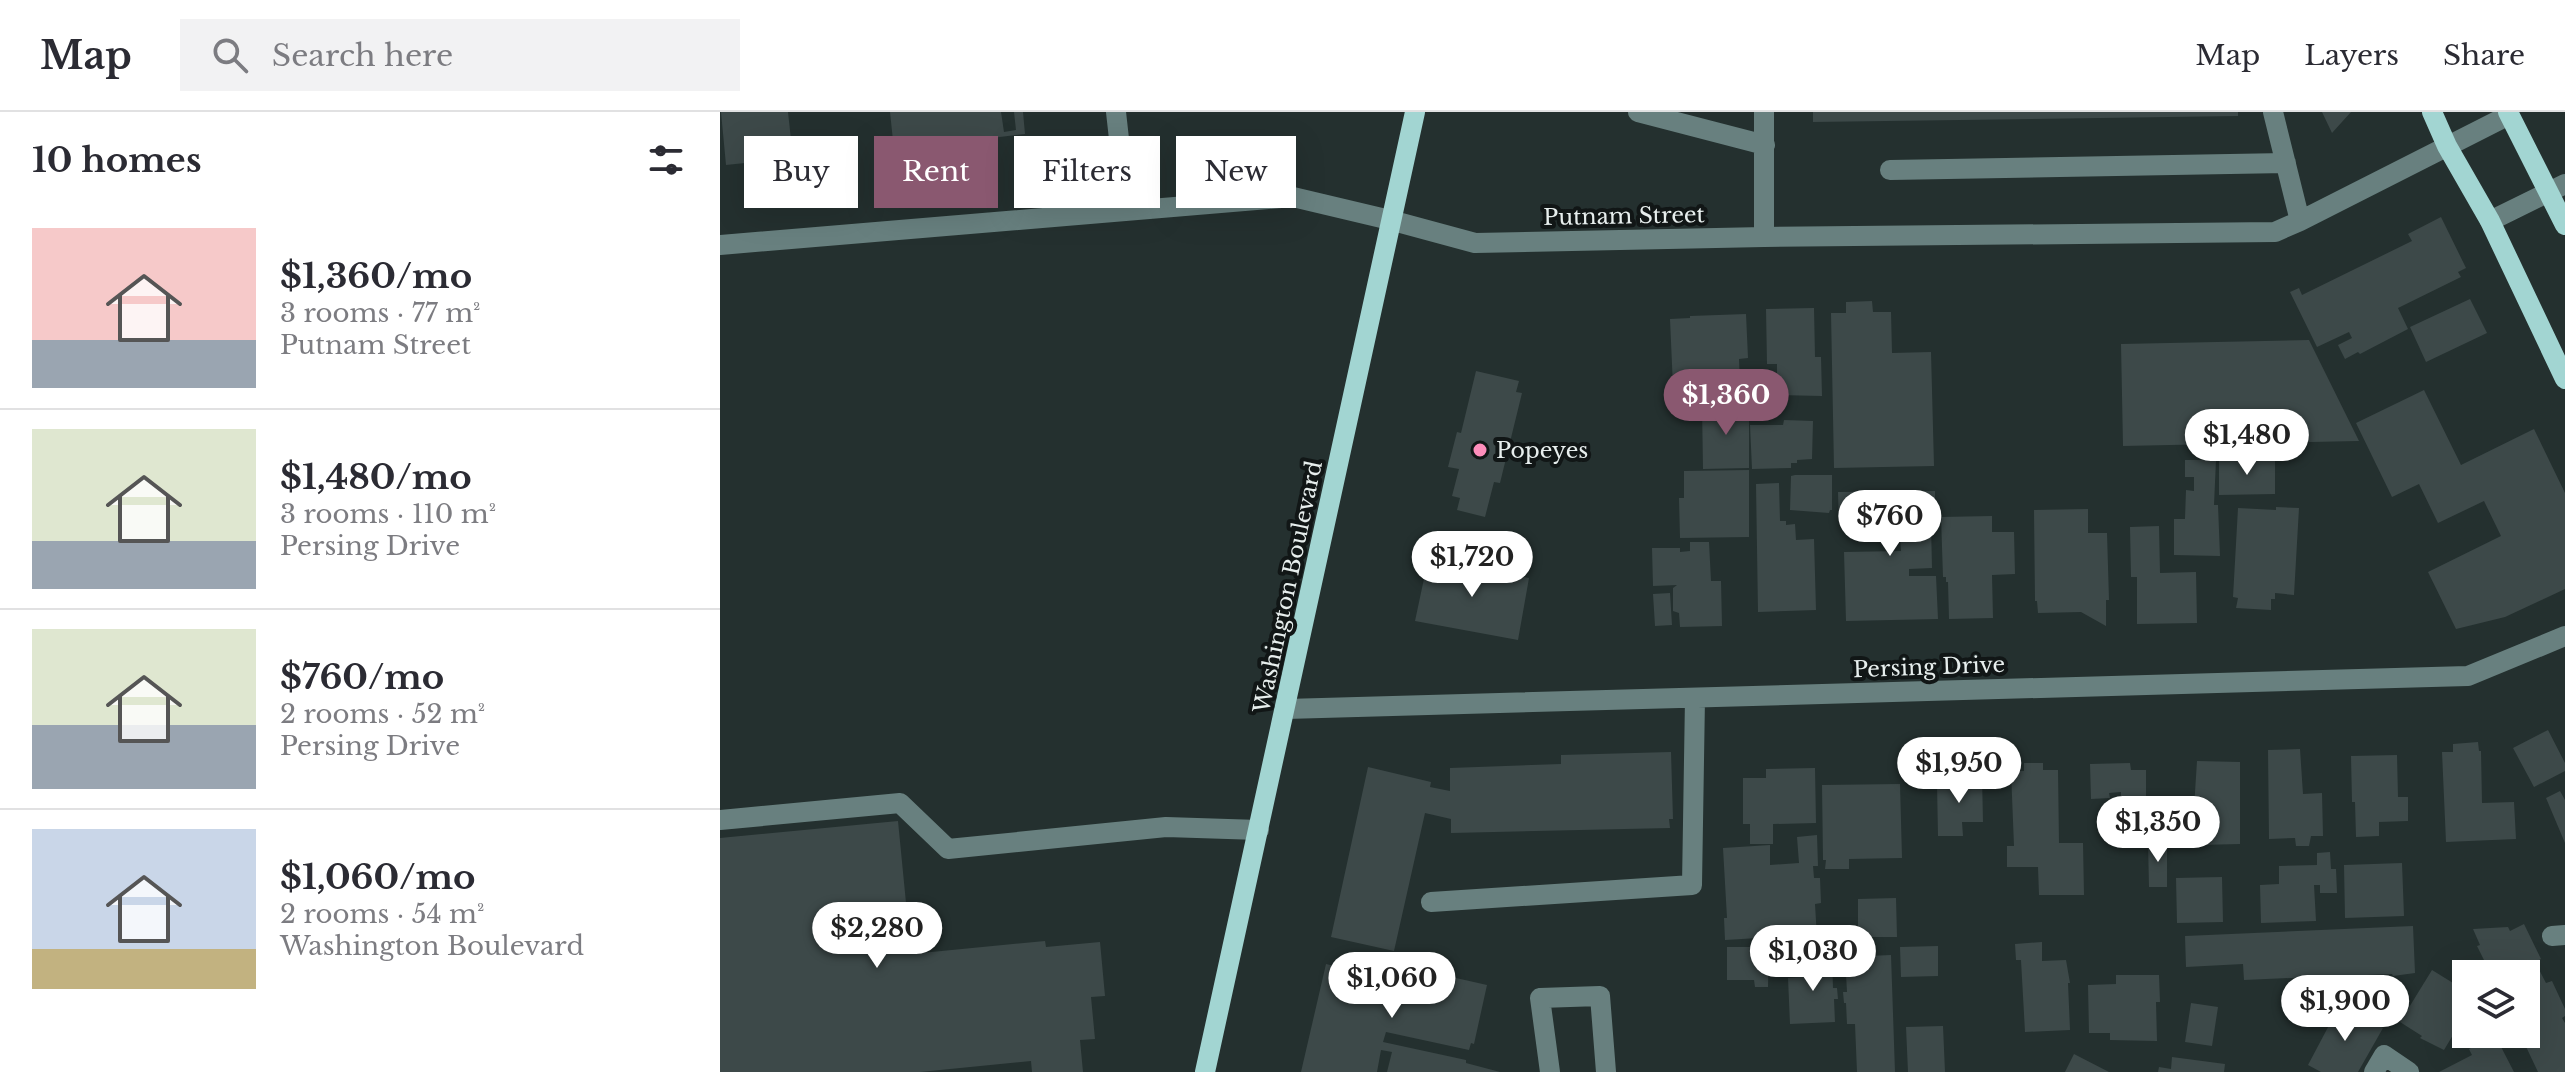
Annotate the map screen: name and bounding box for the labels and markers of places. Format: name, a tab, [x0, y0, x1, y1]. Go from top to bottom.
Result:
pin: $1,360	[1661, 369, 1791, 437]
pin: $1,480	[2182, 409, 2312, 477]
place label: Popeyes	[1496, 437, 1588, 464]
marker: Popeyes	[1471, 441, 1489, 459]
pin: $760	[1843, 490, 1937, 558]
pin: $1,720	[1407, 531, 1537, 599]
pin: $1,950	[1894, 737, 2024, 805]
pin: $1,350	[2093, 796, 2223, 864]
pin: $2,280	[812, 902, 942, 970]
pin: $1,030	[1748, 925, 1878, 993]
pin: $1,060	[1327, 952, 1457, 1020]
pin: $1,900	[2280, 975, 2410, 1043]

